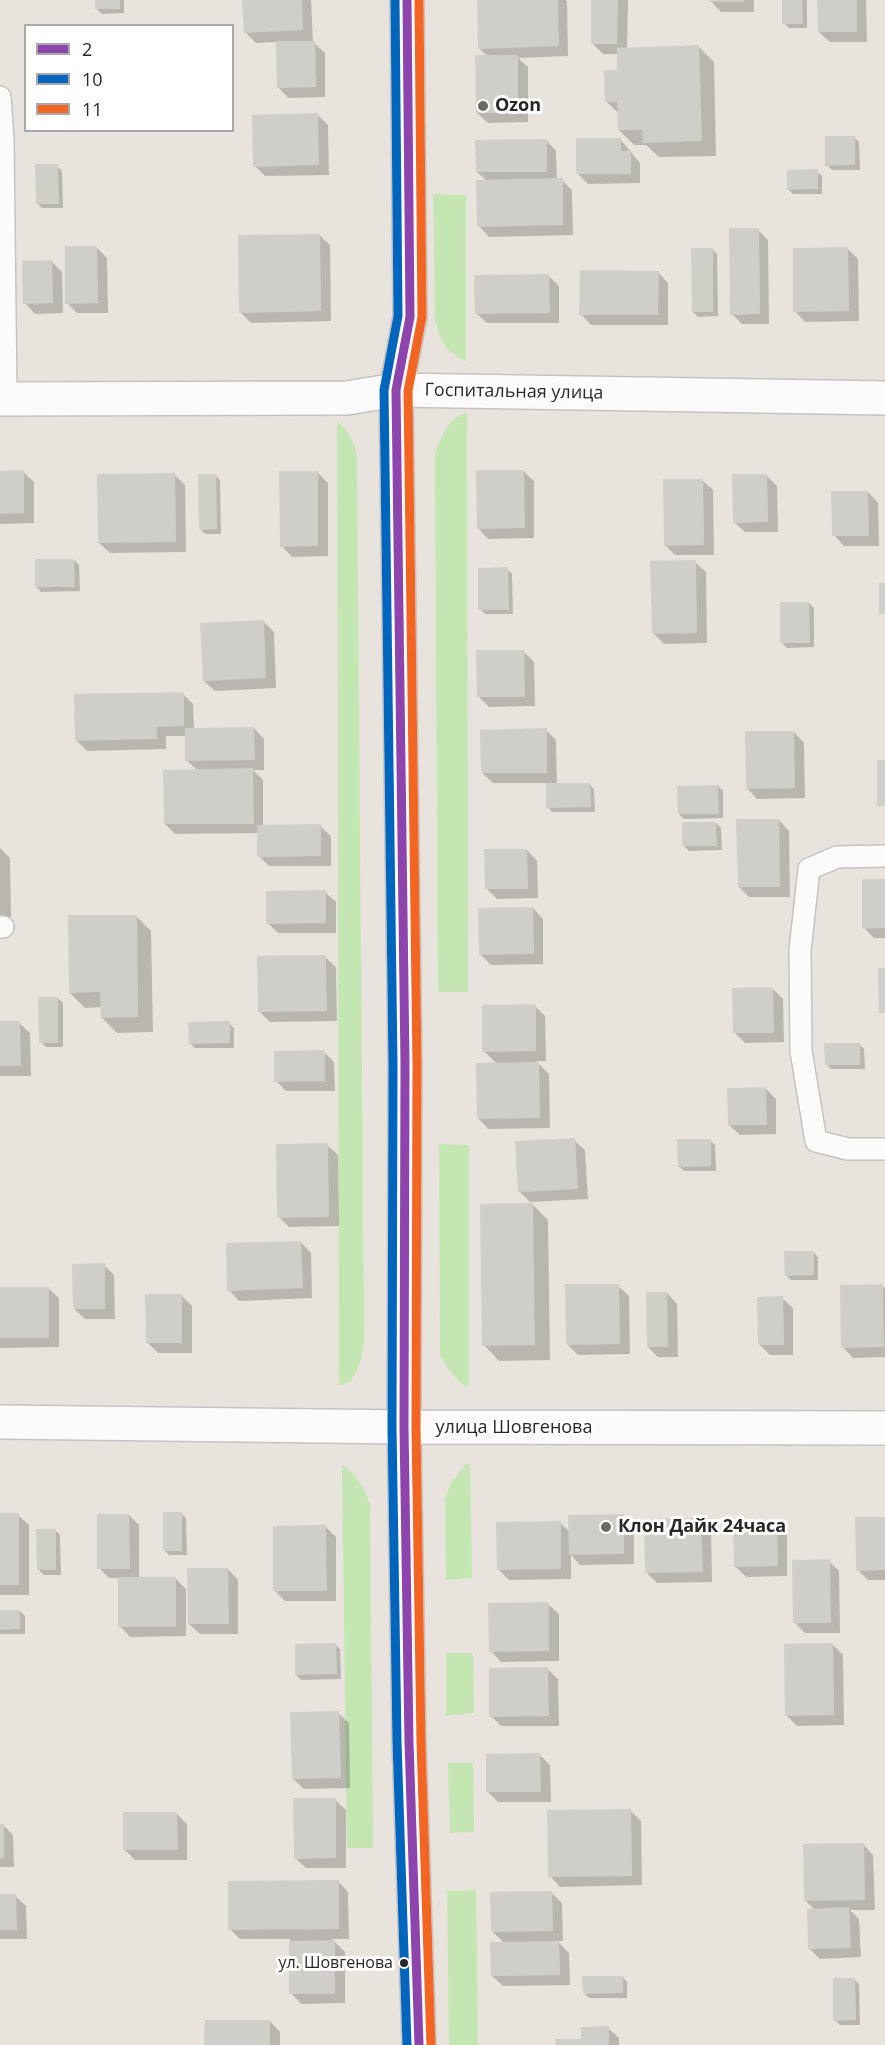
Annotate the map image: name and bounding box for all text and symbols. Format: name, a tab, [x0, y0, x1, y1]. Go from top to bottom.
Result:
legend	[24, 24, 234, 132]
text: 2	[82, 37, 92, 61]
text: 10	[82, 67, 103, 91]
place label: Ozon	[495, 95, 541, 117]
text: 11	[82, 97, 103, 121]
marker: Ozon	[476, 99, 490, 113]
street label: Госпитальная улица	[424, 380, 604, 404]
street label: улица Шовгенова	[436, 1417, 592, 1439]
place label: Клон Дайк 24часа	[618, 1516, 786, 1538]
marker: Клон Дайк 24часа	[599, 1520, 613, 1534]
place label: ул. Шовгенова	[278, 1953, 393, 1973]
marker: ул. Шовгенова	[398, 1957, 410, 1969]

